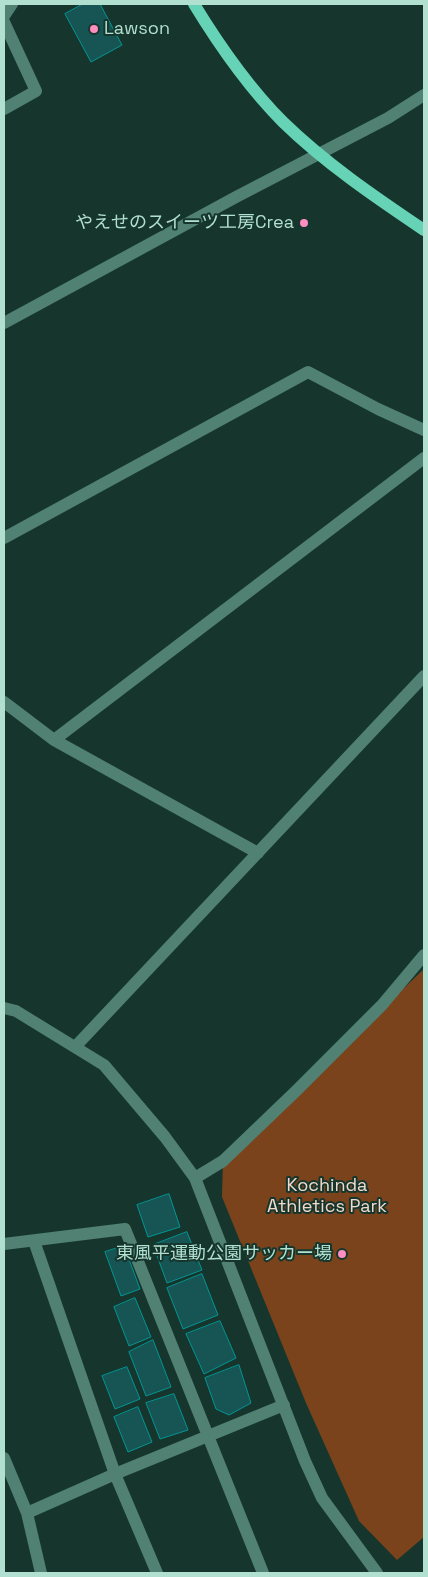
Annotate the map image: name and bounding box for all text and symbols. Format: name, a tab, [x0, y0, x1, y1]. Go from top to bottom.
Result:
place label: Lawson	[104, 18, 170, 40]
marker: Lawson	[88, 23, 100, 35]
place label: やえせのスイーツ工房Crea	[75, 212, 294, 234]
marker: やえせのスイーツ工房Crea	[298, 217, 310, 229]
park label: Kochinda Athletics Park	[267, 1175, 387, 1218]
place label: 東風平運動公園サッカー場	[116, 1243, 332, 1265]
marker: 東風平運動公園サッカー場	[336, 1248, 348, 1260]

